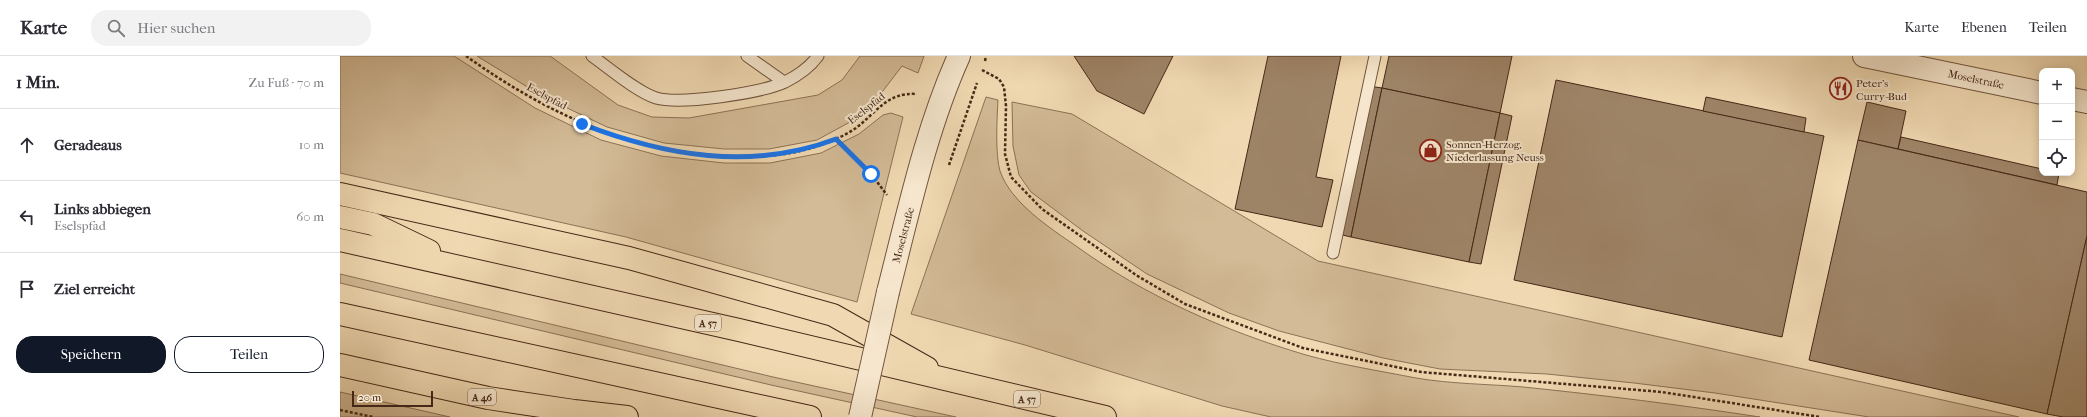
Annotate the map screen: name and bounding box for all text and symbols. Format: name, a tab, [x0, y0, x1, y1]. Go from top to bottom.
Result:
search box	[91, 10, 371, 46]
text: Karte	[20, 17, 67, 39]
icon: search	[105, 17, 127, 39]
text: Hier suchen	[137, 19, 215, 37]
text: Karte	[1904, 19, 1939, 36]
text: Ebenen	[1961, 19, 2007, 36]
text: Teilen	[2029, 19, 2067, 36]
street label: Moselstraße	[1947, 67, 2006, 92]
map controls	[2039, 68, 2075, 176]
button: +	[2039, 68, 2075, 104]
text: 1 Min.	[16, 72, 59, 92]
text: Zu Fuß · 70 m	[248, 75, 324, 90]
restaurant icon: Peter's Curry-Bud	[1827, 76, 1853, 102]
place label: Peter's Curry-Bud	[1856, 77, 1908, 103]
street label: Eselspfad	[524, 80, 570, 113]
street label: Eselspfad	[845, 89, 888, 127]
button: −	[2039, 104, 2075, 140]
route end	[573, 115, 591, 133]
icon: ahead	[16, 134, 38, 156]
text: Geradeaus	[54, 136, 122, 154]
text: 10 m	[299, 137, 324, 152]
shop icon: Sonnen-Herzog, Niederlassung Neuss	[1418, 137, 1444, 163]
place label: Sonnen-Herzog, Niederlassung Neuss	[1446, 138, 1544, 164]
button: locate	[2039, 140, 2075, 176]
route start	[862, 165, 880, 183]
text: Links abbiegen	[54, 200, 151, 218]
street label: Moselstraße	[890, 205, 917, 264]
icon: left	[16, 206, 38, 228]
text: 60 m	[296, 209, 324, 224]
text: Eselspfad	[54, 218, 106, 233]
icon: arrive	[16, 278, 38, 300]
text: Ziel erreicht	[54, 280, 135, 298]
road number: A 57	[695, 315, 721, 331]
button: Speichern	[16, 336, 166, 373]
button: Teilen	[174, 336, 324, 373]
scale bar	[352, 389, 433, 408]
road number: A 46	[468, 389, 496, 405]
text: 20 m	[358, 391, 381, 404]
road number: A 57	[1014, 391, 1040, 407]

